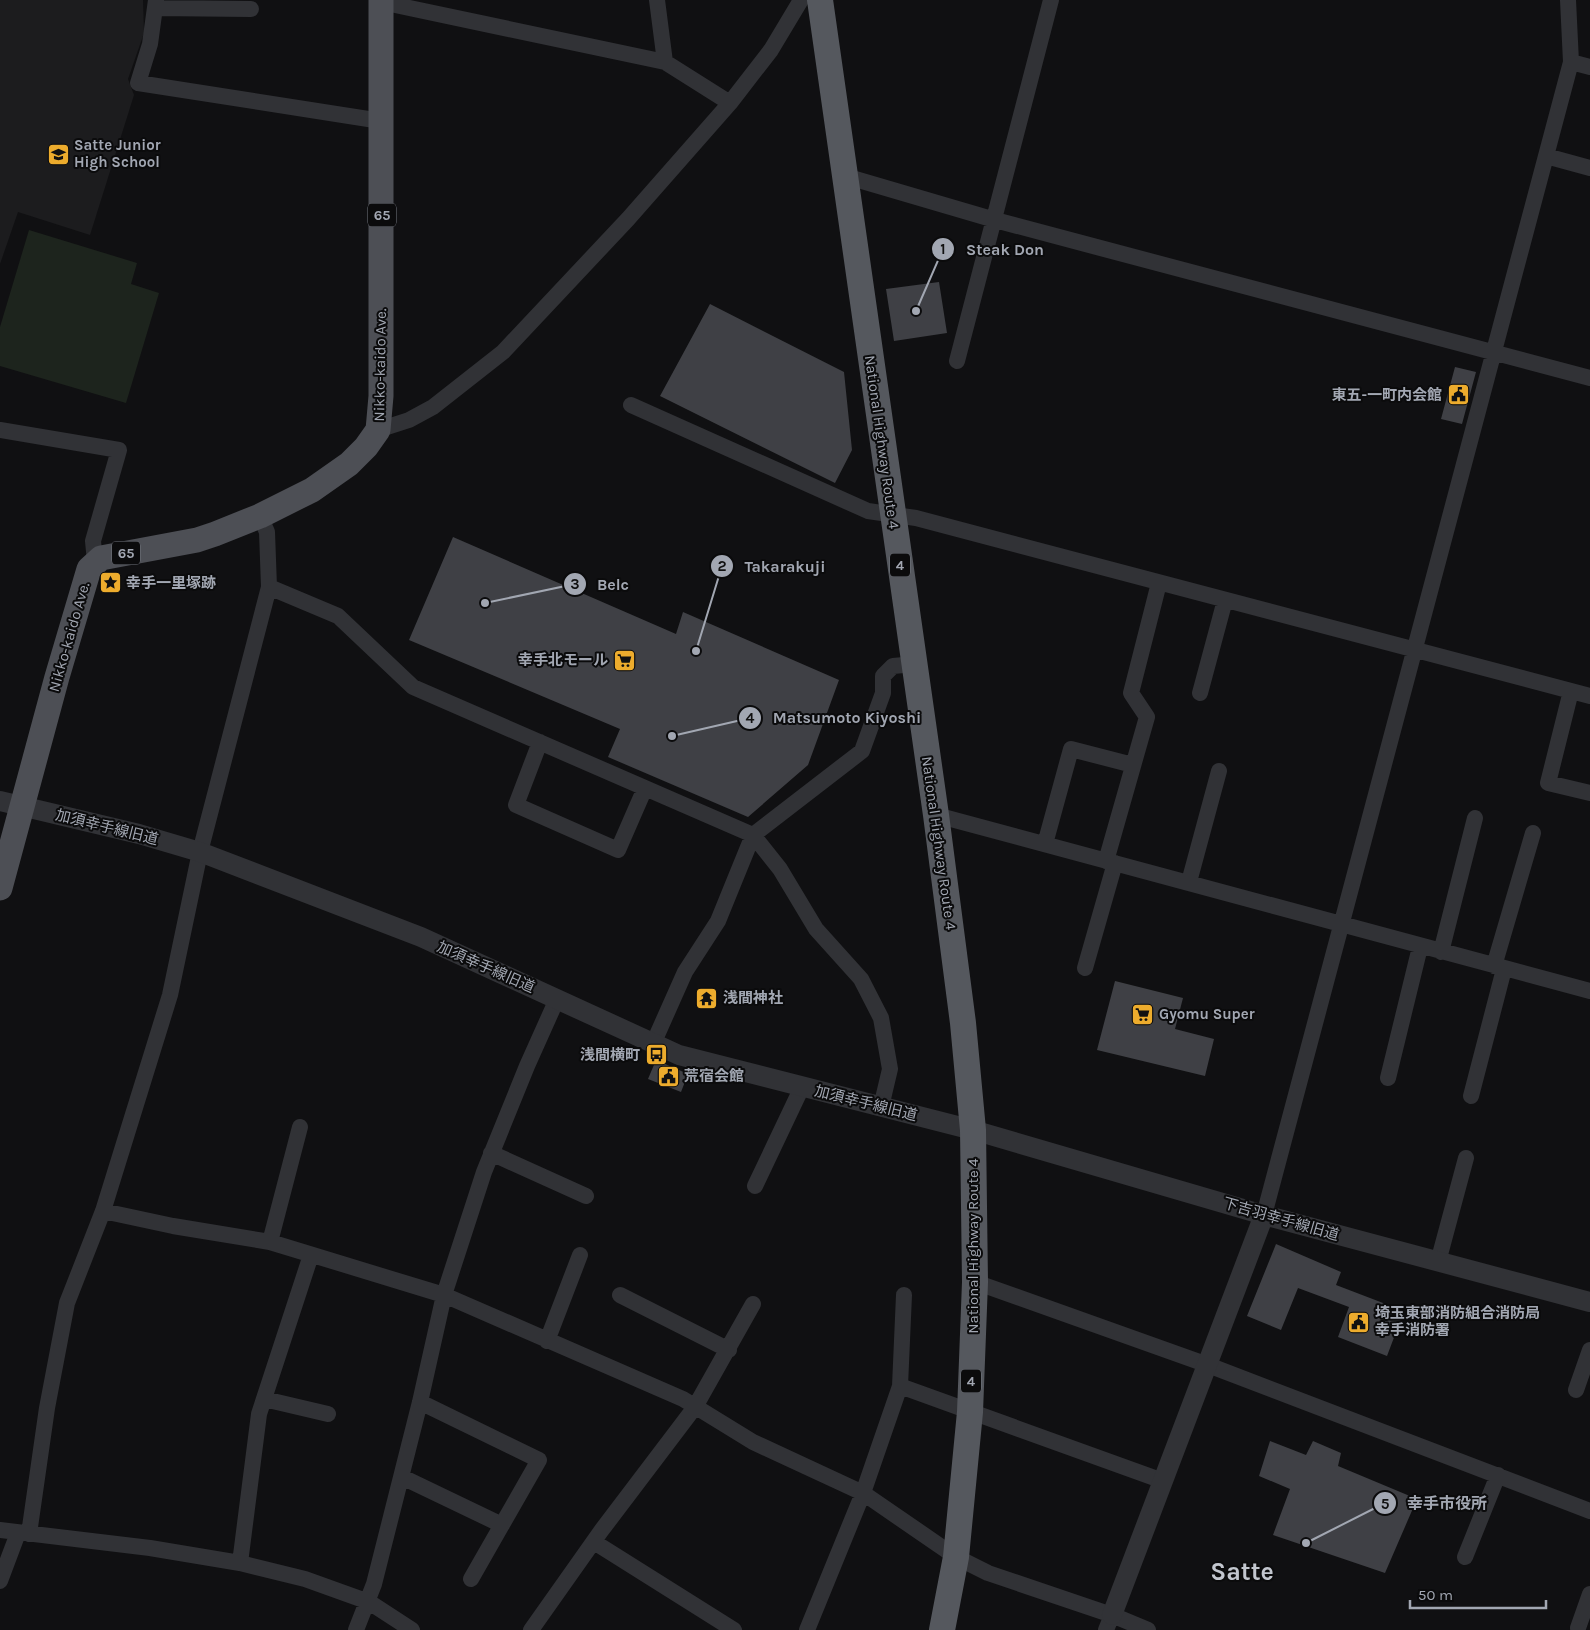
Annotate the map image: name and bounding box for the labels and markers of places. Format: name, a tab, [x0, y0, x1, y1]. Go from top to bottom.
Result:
place label: Satte Junior High School	[74, 136, 161, 171]
school or university icon: Satte Junior High School	[46, 142, 70, 166]
callout: Steak Don	[931, 233, 1054, 264]
public building icon: 東五-一町内会館	[1446, 383, 1470, 407]
place label: 東五-一町内会館	[1331, 386, 1442, 404]
callout: Takarakuji	[709, 550, 835, 581]
callout: Belc	[562, 568, 640, 599]
place icon: 幸手一里塚跡	[98, 571, 122, 595]
place label: 幸手一里塚跡	[126, 574, 216, 592]
supermarket icon: 幸手北モール	[612, 648, 636, 672]
place label: 幸手北モール	[518, 651, 608, 669]
callout: Matsumoto Kiyoshi	[737, 702, 931, 733]
temple icon: 浅間神社	[695, 986, 719, 1010]
place label: 浅間神社	[723, 989, 783, 1007]
supermarket icon: Gyomu Super	[1131, 1002, 1155, 1026]
place label: Gyomu Super	[1159, 1005, 1255, 1023]
bus stop icon: 浅間横町	[644, 1043, 668, 1067]
place label: 浅間横町	[580, 1046, 640, 1064]
public building icon: 荒宿会館	[656, 1064, 680, 1088]
place label: 荒宿会館	[684, 1067, 744, 1085]
place label: 埼玉東部消防組合消防局 幸手消防署	[1375, 1304, 1540, 1339]
public building icon: 埼玉東部消防組合消防局 幸手消防署	[1347, 1310, 1371, 1334]
callout: 幸手市役所	[1372, 1488, 1497, 1519]

